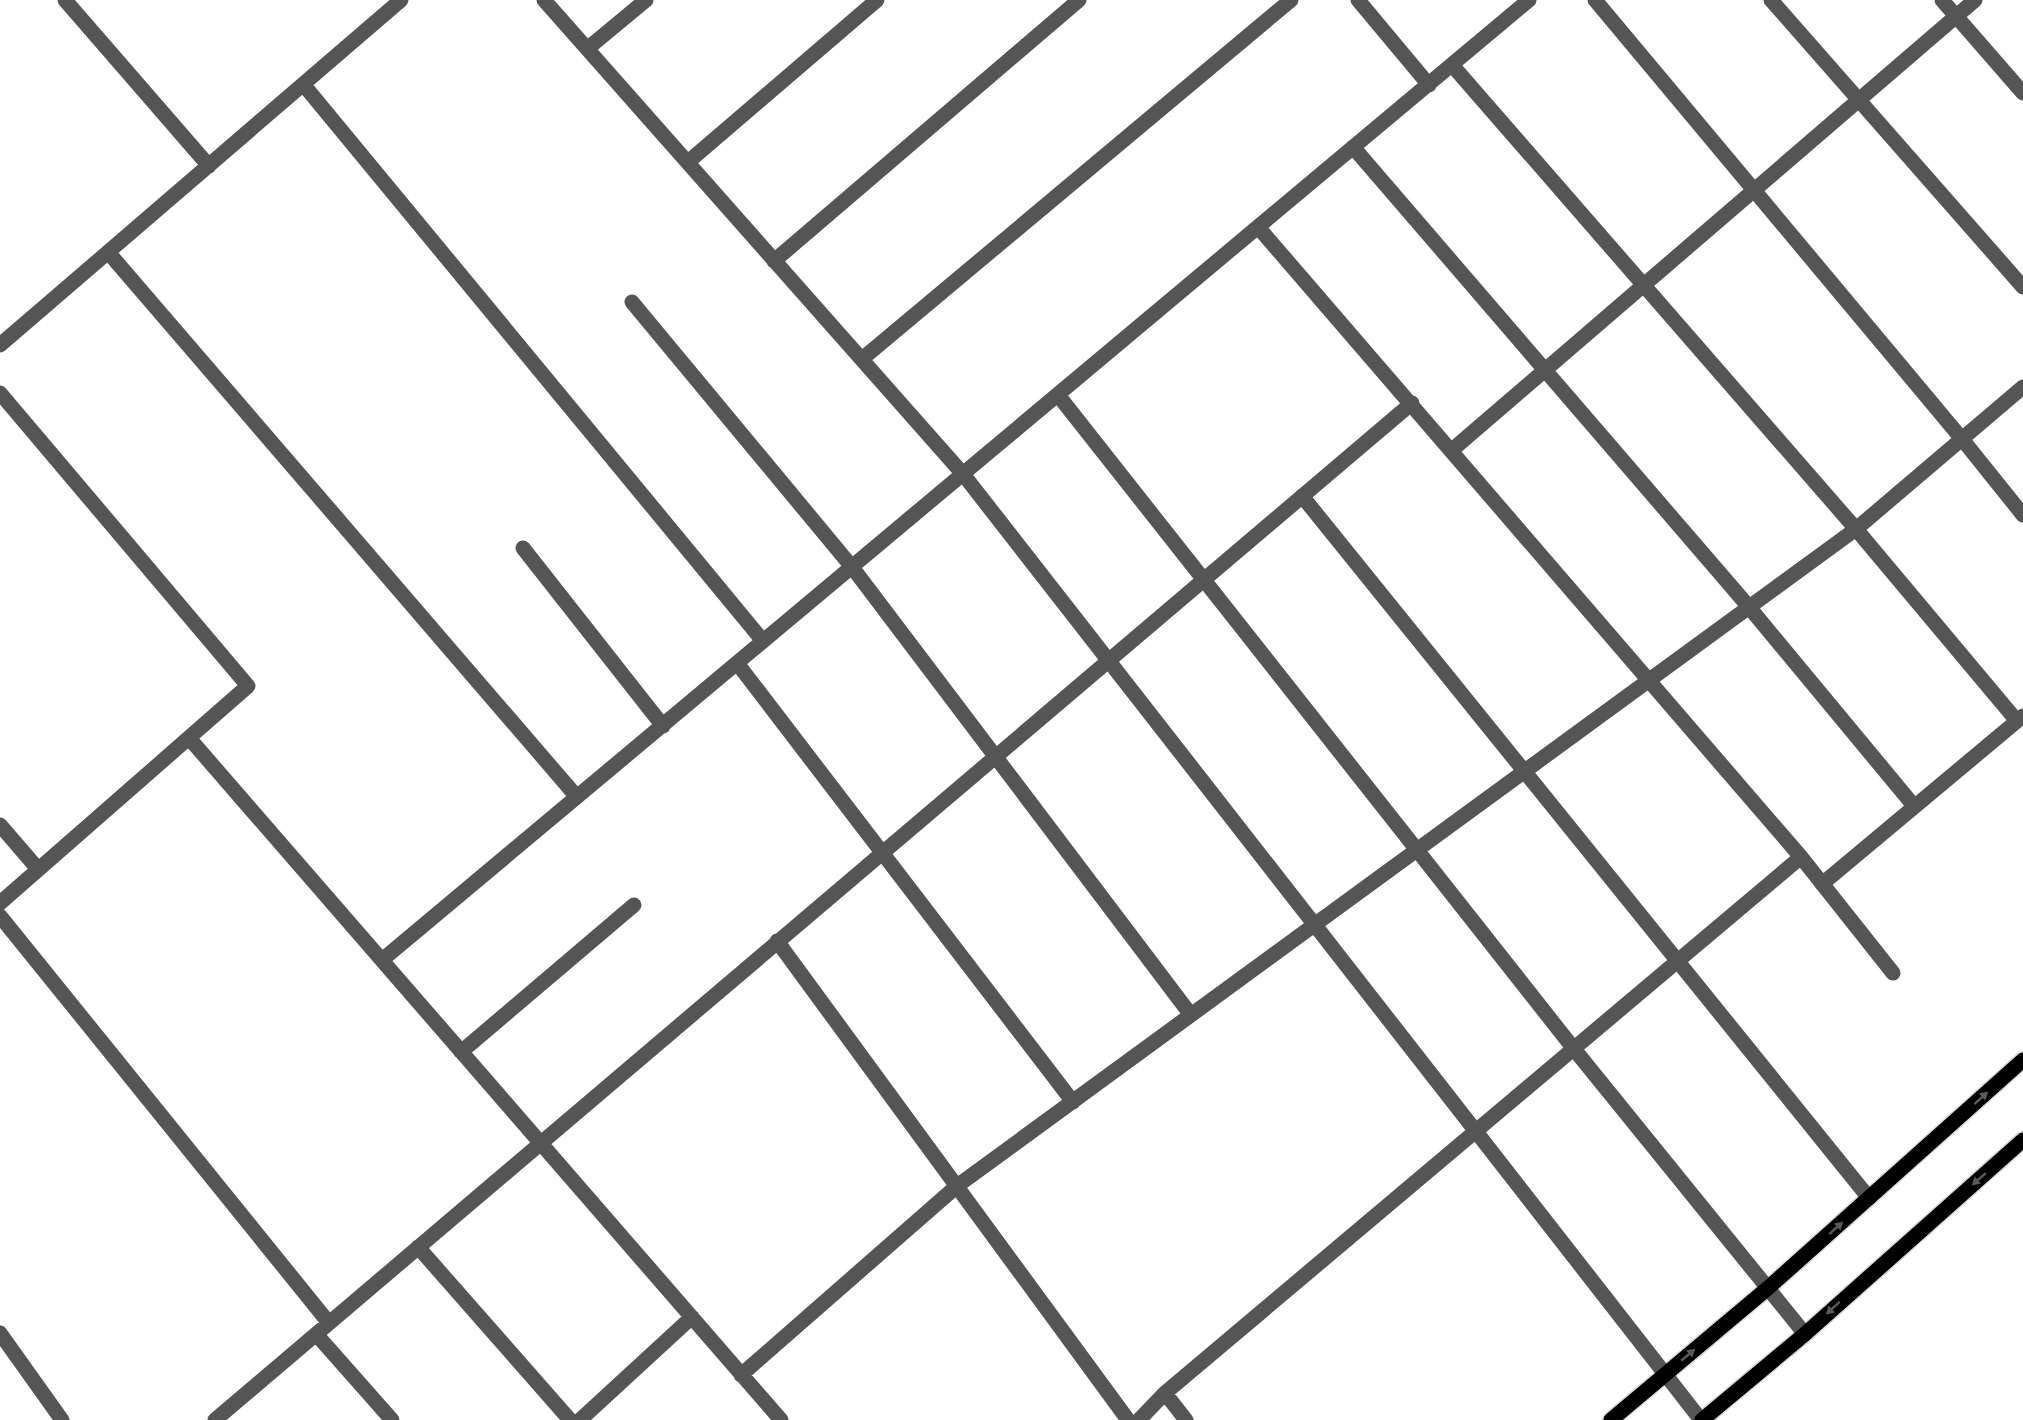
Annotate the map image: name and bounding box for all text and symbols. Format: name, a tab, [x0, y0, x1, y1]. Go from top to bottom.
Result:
one-way arrow	[1973, 1092, 1988, 1105]
one-way arrow	[1972, 1172, 1987, 1185]
one-way arrow	[1828, 1221, 1843, 1235]
one-way arrow	[1826, 1301, 1841, 1315]
one-way arrow	[1680, 1349, 1695, 1362]

